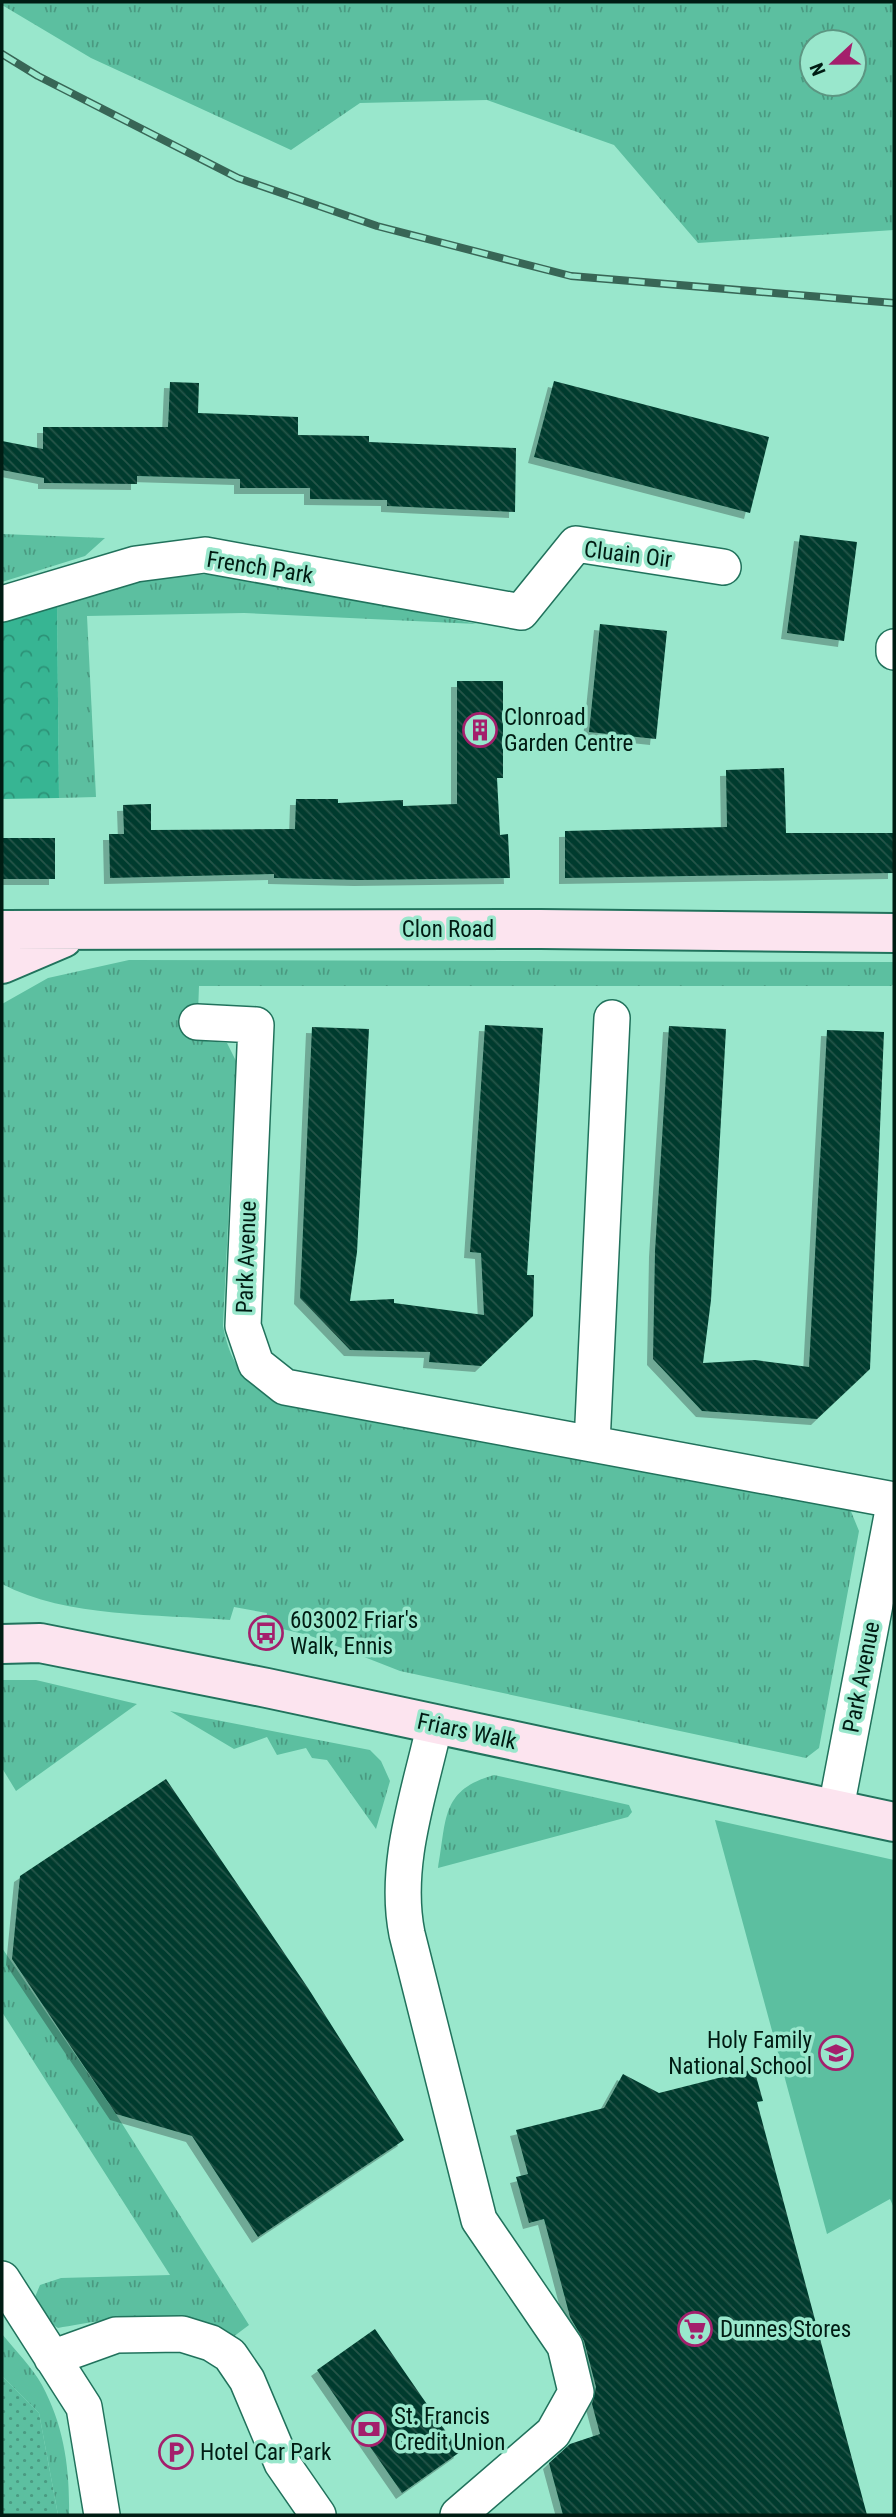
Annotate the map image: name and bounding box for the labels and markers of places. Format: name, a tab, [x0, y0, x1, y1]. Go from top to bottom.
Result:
place label: Clonroad Garden Centre	[504, 704, 633, 757]
building icon: Clonroad Garden Centre	[461, 711, 499, 749]
place label: 603002 Friar's Walk, Ennis	[290, 1607, 418, 1660]
bus stop icon: 603002 Friar's Walk, Ennis	[247, 1614, 285, 1652]
place label: Holy Family National School	[668, 2027, 812, 2080]
school or university icon: Holy Family National School	[817, 2034, 855, 2072]
supermarket icon: Dunnes Stores	[676, 2310, 714, 2348]
place label: Dunnes Stores	[720, 2316, 851, 2343]
place label: St. Francis Credit Union	[394, 2403, 505, 2456]
bank icon: St. Francis Credit Union	[350, 2410, 388, 2448]
parking icon: Hotel Car Park	[157, 2433, 195, 2471]
place label: Hotel Car Park	[200, 2439, 332, 2466]

